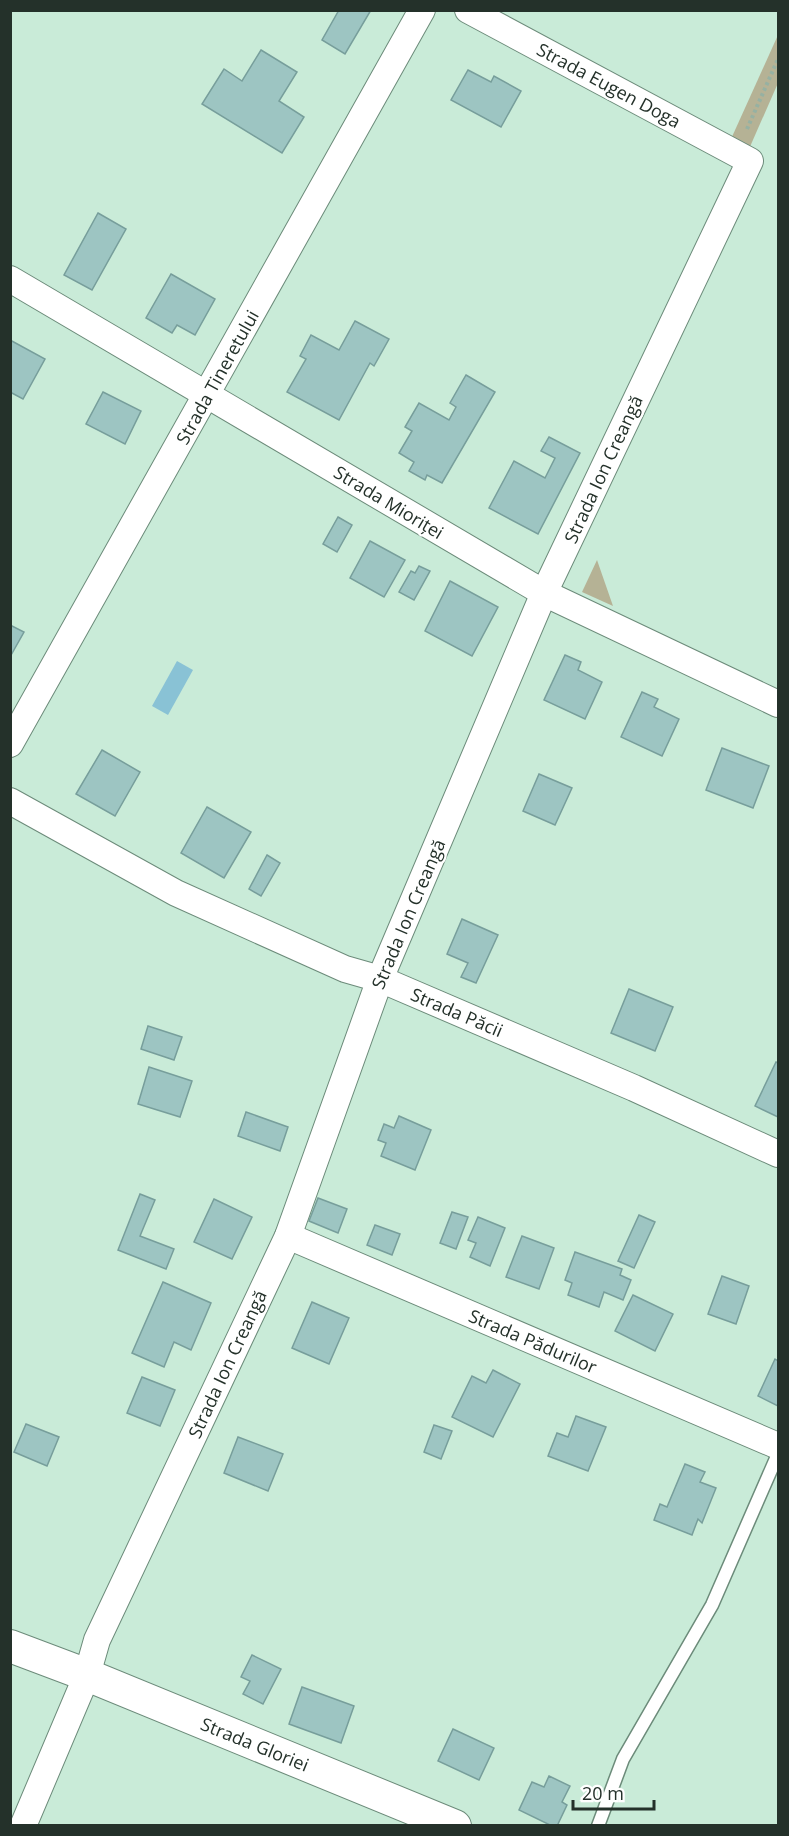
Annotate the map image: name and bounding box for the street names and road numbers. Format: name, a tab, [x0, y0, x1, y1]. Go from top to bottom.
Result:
street label: Strada Eugen Doga	[533, 37, 685, 133]
street label: Strada Tineretului	[170, 306, 264, 448]
street label: Strada Ion Creangă	[558, 391, 648, 547]
street label: Strada Mioriței	[330, 460, 448, 544]
street label: Strada Ion Creangă	[366, 835, 450, 993]
street label: Strada Păcii	[407, 982, 507, 1042]
street label: Strada Ion Creangă	[182, 1286, 272, 1442]
street label: Strada Pădurilor	[465, 1303, 601, 1379]
street label: Strada Gloriei	[197, 1711, 313, 1777]

